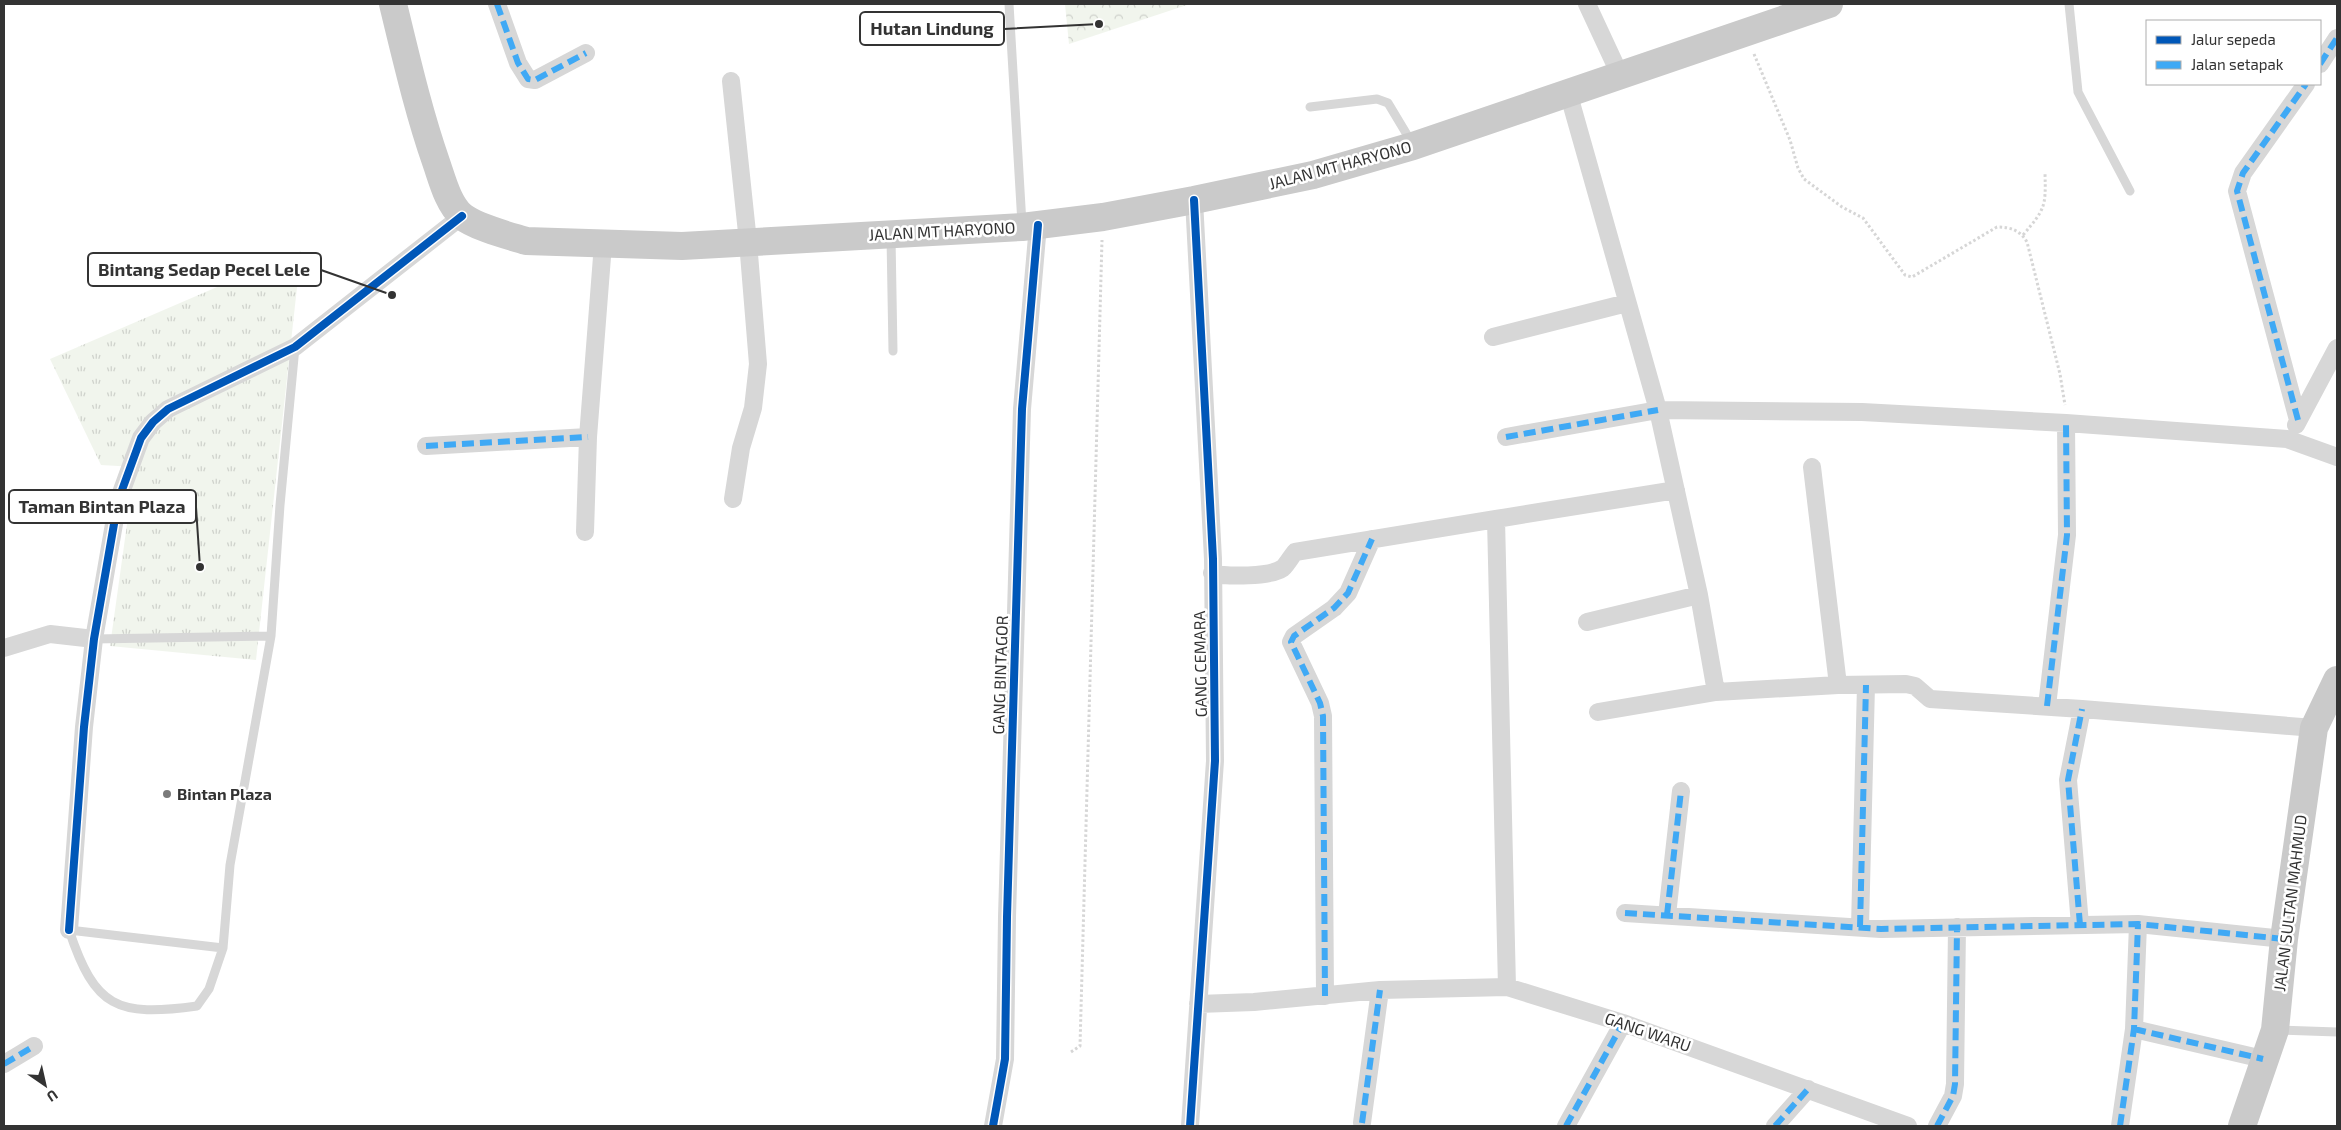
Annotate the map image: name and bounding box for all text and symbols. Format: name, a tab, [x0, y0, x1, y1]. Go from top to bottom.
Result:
callout: Hutan Lindung	[860, 12, 1004, 45]
text: Hutan Lindung	[870, 17, 994, 39]
legend	[2146, 20, 2321, 85]
text: Jalur sepeda	[2191, 30, 2276, 48]
text: Jalan setapak	[2191, 55, 2284, 73]
street label: JALAN MT HARYONO	[1266, 136, 1413, 193]
street label: JALAN MT HARYONO	[868, 217, 1016, 244]
callout: Bintang Sedap Pecel Lele	[88, 253, 321, 286]
text: Bintang Sedap Pecel Lele	[98, 258, 310, 280]
callout: Taman Bintan Plaza	[9, 490, 196, 523]
text: Taman Bintan Plaza	[18, 495, 186, 517]
street label: GANG CEMARA	[1189, 610, 1210, 718]
street label: GANG BINTAGOR	[988, 615, 1011, 735]
place label: Bintan Plaza	[177, 784, 272, 803]
marker: Bintan Plaza	[161, 788, 173, 800]
street label: JALAN SULTAN MAHMUD	[2269, 814, 2310, 992]
street label: GANG WARU	[1603, 1008, 1694, 1055]
north arrow	[20, 1060, 70, 1110]
text: U	[44, 1086, 61, 1106]

